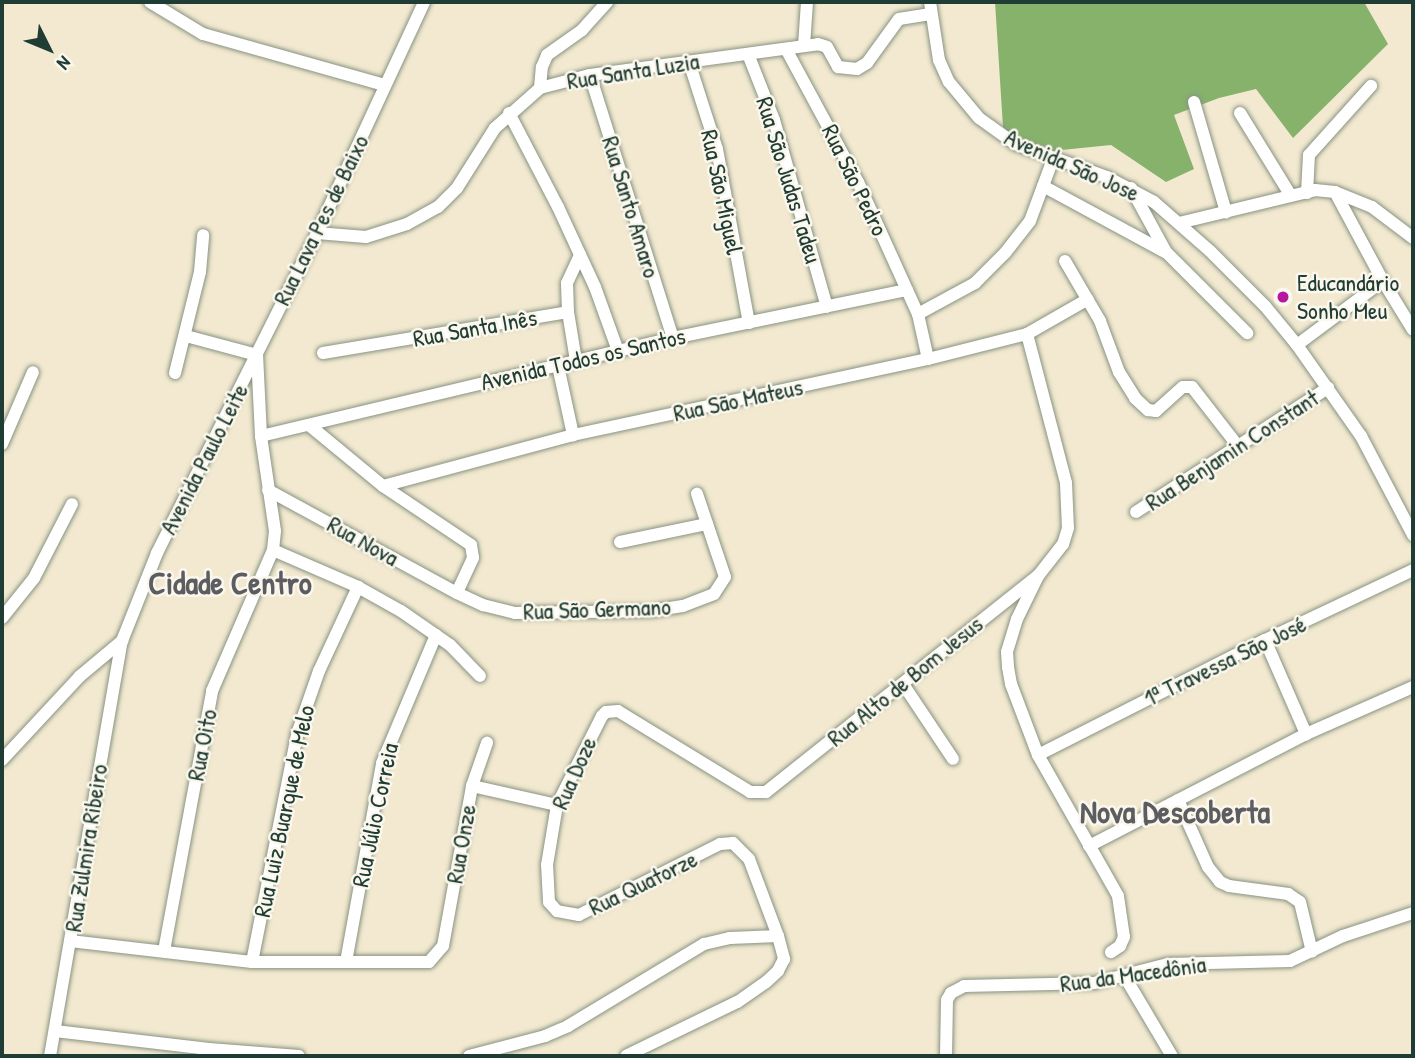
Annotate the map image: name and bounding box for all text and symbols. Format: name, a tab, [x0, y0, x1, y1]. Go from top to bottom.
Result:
north arrow	[14, 14, 84, 84]
street label: Rua Santa Luzia	[565, 46, 701, 96]
text: N	[51, 51, 77, 76]
street label: Rua São Judas Tadeu	[750, 93, 828, 267]
street label: Rua São Pedro	[816, 120, 894, 240]
street label: Avenida São Jose	[1000, 122, 1144, 208]
street label: Rua São Miguel	[695, 127, 749, 257]
street label: Rua Lava Pes de Baixo	[267, 130, 375, 310]
street label: Rua Santo Amaro	[596, 133, 666, 281]
place label: Educandário Sonho Meu	[1297, 269, 1399, 325]
marker: Educandário Sonho Meu	[1275, 289, 1291, 305]
street label: Rua Santa Inês	[411, 303, 539, 353]
street label: Avenida Todos os Santos	[478, 321, 688, 397]
street label: Rua São Mateus	[671, 372, 805, 428]
street label: Avenida Paulo Leite	[154, 379, 254, 539]
street label: Rua Benjamin Constant	[1140, 383, 1324, 517]
street label: Rua Nova	[322, 510, 404, 572]
district label: Cidade Centro	[148, 564, 312, 602]
street label: Rua São Germano	[523, 592, 671, 626]
street label: 1ª Travessa São José	[1139, 609, 1311, 713]
street label: Rua Alto de Bom Jesus	[821, 610, 989, 752]
street label: Rua Luiz Buarque de Melo	[247, 703, 321, 919]
street label: Rua Oito	[181, 707, 223, 783]
street label: Rua Doze	[545, 732, 603, 814]
street label: Rua Júlio Correia	[346, 740, 404, 890]
street label: Rua Zulmira Ribeiro	[59, 762, 113, 934]
district label: Nova Descoberta	[1080, 793, 1270, 831]
street label: Rua Onze	[440, 802, 482, 886]
street label: Rua Quatorze	[584, 844, 702, 922]
street label: Rua da Macedônia	[1058, 950, 1208, 998]

